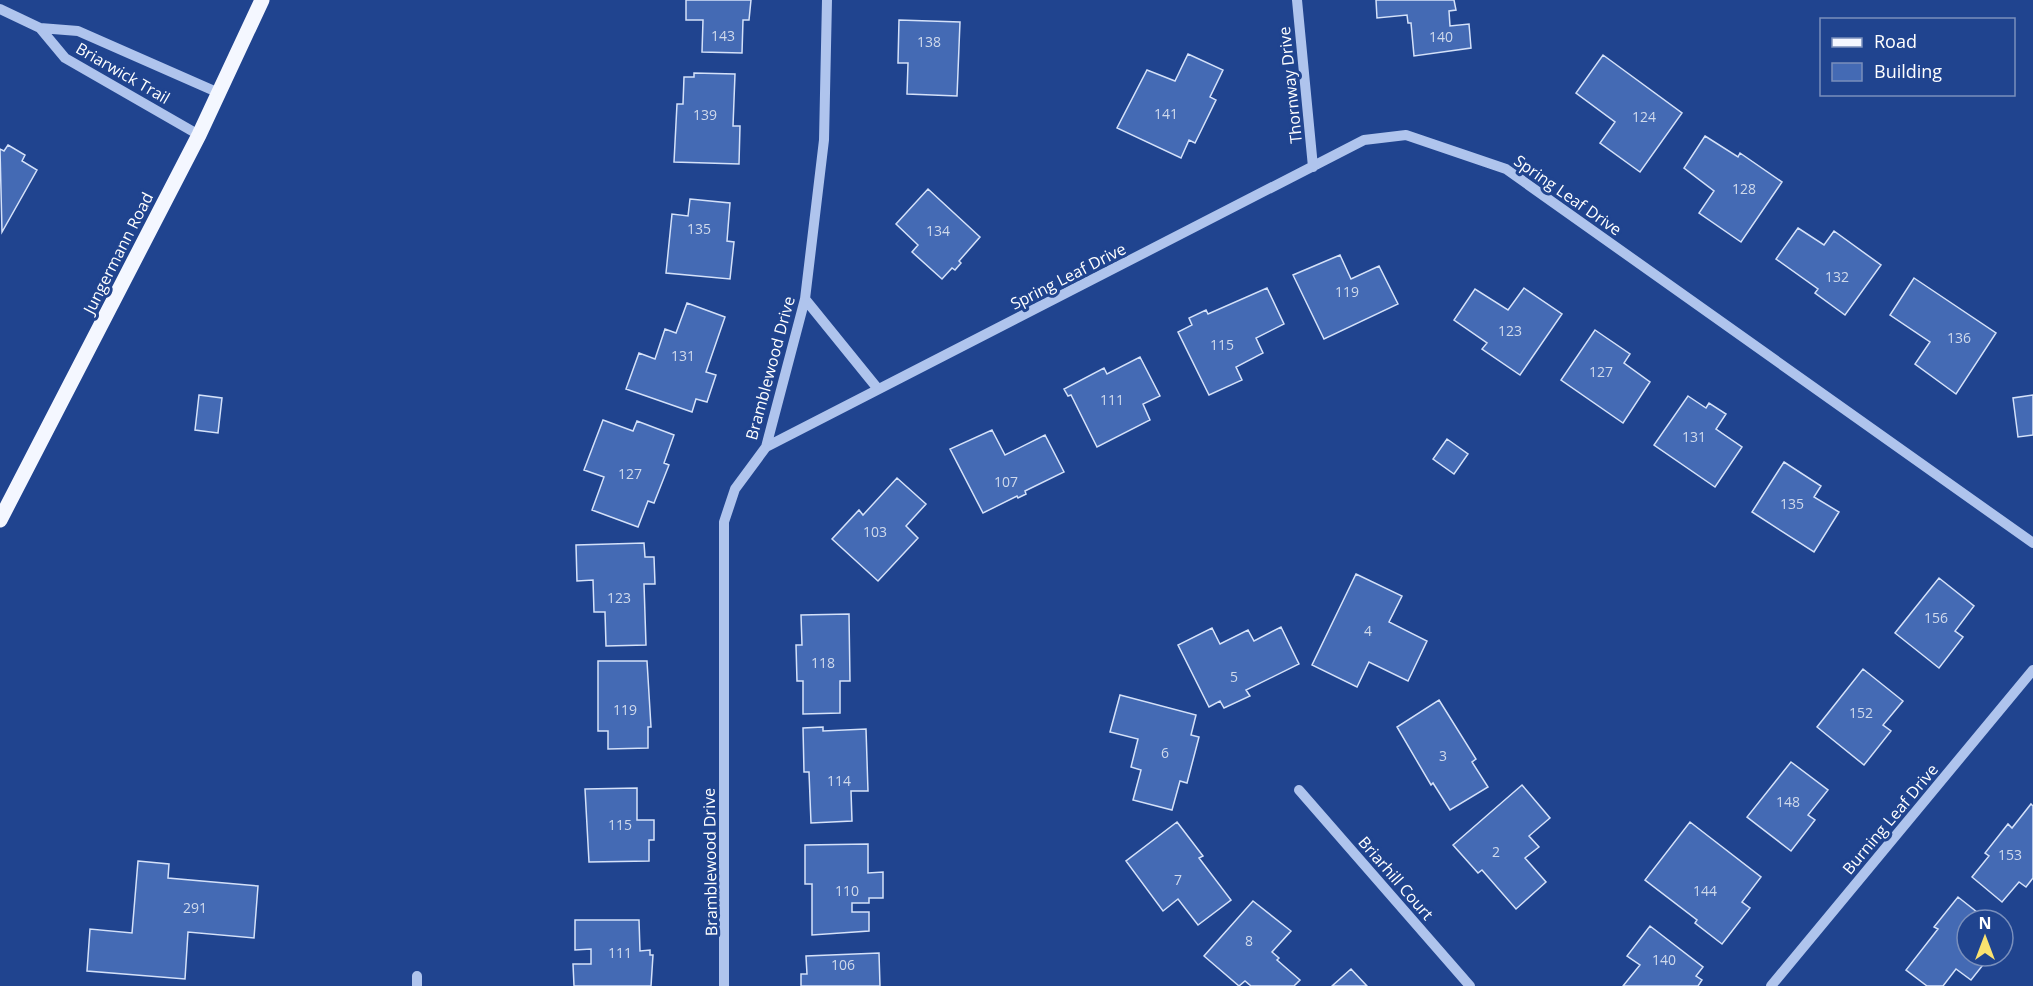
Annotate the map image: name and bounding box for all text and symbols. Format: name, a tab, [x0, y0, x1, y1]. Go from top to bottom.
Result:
legend	[1820, 18, 2015, 96]
house number: 143	[711, 26, 735, 45]
street label: Thornway Drive	[1273, 26, 1307, 144]
house number: 140	[1429, 27, 1453, 46]
text: Road	[1874, 29, 1917, 53]
house number: 138	[917, 32, 941, 51]
street label: Briarwick Trail	[72, 37, 174, 109]
text: Building	[1874, 59, 1942, 83]
house number: 141	[1154, 104, 1178, 123]
house number: 139	[693, 105, 717, 124]
house number: 124	[1632, 107, 1656, 126]
street label: Spring Leaf Drive	[1510, 150, 1626, 240]
house number: 128	[1732, 179, 1756, 198]
street label: Jungermann Road	[77, 188, 158, 319]
house number: 135	[687, 219, 711, 238]
house number: 134	[926, 221, 950, 240]
street label: Spring Leaf Drive	[1007, 237, 1129, 315]
house number: 132	[1825, 267, 1849, 286]
house number: 119	[1335, 282, 1359, 301]
street label: Bramblewood Drive	[740, 294, 800, 442]
house number: 123	[1498, 321, 1522, 340]
house number: 136	[1947, 328, 1971, 347]
house number: 115	[1210, 335, 1234, 354]
house number: 131	[671, 346, 695, 365]
house number: 127	[1589, 362, 1613, 381]
house number: 111	[1100, 390, 1124, 409]
house number: 131	[1682, 427, 1706, 446]
house number: 127	[618, 464, 642, 483]
house number: 107	[994, 472, 1018, 491]
house number: 135	[1780, 494, 1804, 513]
house number: 103	[863, 522, 887, 541]
house number: 123	[607, 588, 631, 607]
house number: 156	[1924, 608, 1948, 627]
house number: 4	[1364, 621, 1372, 640]
house number: 118	[811, 653, 835, 672]
house number: 5	[1230, 667, 1238, 686]
house number: 119	[613, 700, 637, 719]
house number: 152	[1849, 703, 1873, 722]
house number: 6	[1161, 743, 1169, 762]
house number: 3	[1439, 746, 1447, 765]
street label: Burning Leaf Drive	[1837, 759, 1943, 879]
house number: 114	[827, 771, 851, 790]
street label: Bramblewood Drive	[698, 788, 722, 936]
house number: 148	[1776, 792, 1800, 811]
house number: 115	[608, 815, 632, 834]
street label: Briarhill Court	[1354, 831, 1439, 925]
house number: 2	[1492, 842, 1500, 861]
house number: 153	[1998, 845, 2022, 864]
house number: 7	[1174, 870, 1182, 889]
house number: 110	[835, 881, 859, 900]
house number: 144	[1693, 881, 1717, 900]
house number: 291	[183, 898, 207, 917]
north arrow	[1955, 908, 2015, 968]
text: N	[1978, 912, 1992, 934]
house number: 8	[1245, 931, 1253, 950]
house number: 111	[608, 943, 632, 962]
house number: 140	[1652, 950, 1676, 969]
house number: 106	[831, 955, 855, 974]

